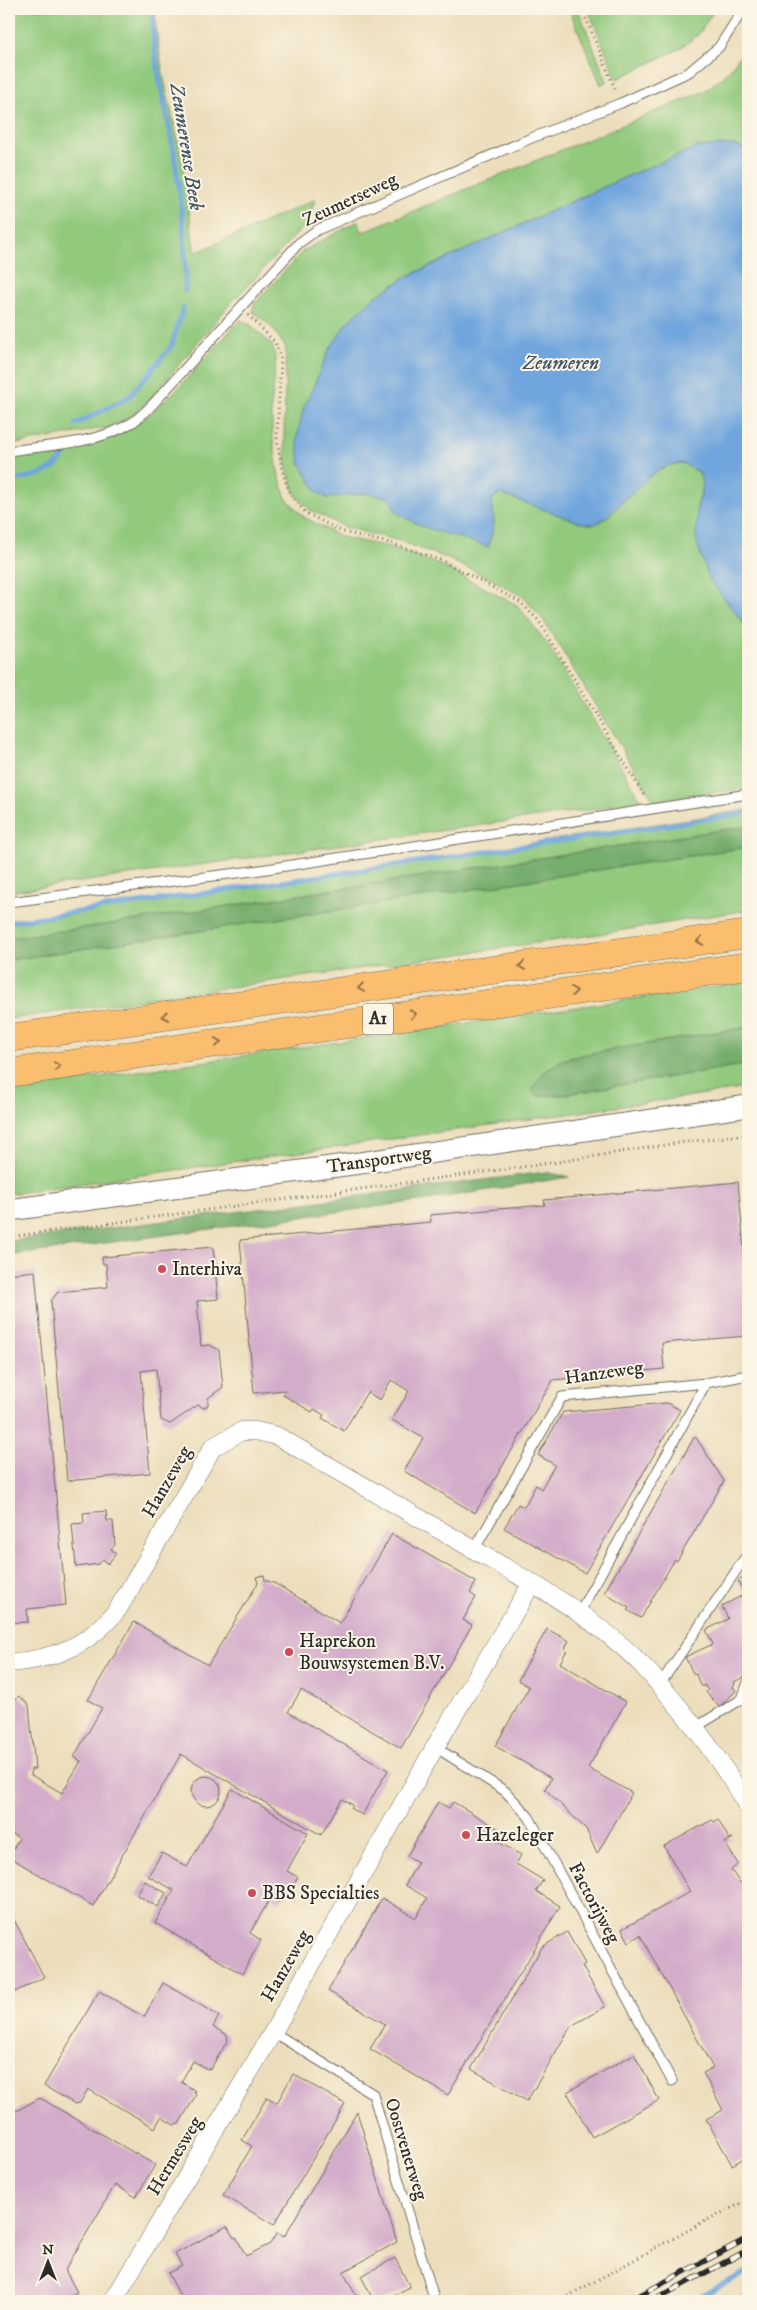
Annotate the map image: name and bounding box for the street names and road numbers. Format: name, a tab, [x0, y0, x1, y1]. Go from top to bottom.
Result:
street label: Zeumerseweg	[299, 168, 402, 232]
road number: A1	[363, 1004, 393, 1034]
street label: Transportweg	[325, 1141, 433, 1179]
street label: Hanzeweg	[563, 1356, 646, 1390]
street label: Hanzeweg	[137, 1441, 197, 1522]
street label: Factorijweg	[563, 1859, 625, 1948]
street label: Hanzeweg	[256, 1925, 316, 2006]
street label: Oostvenerweg	[380, 2095, 433, 2204]
street label: Hermesweg	[142, 2112, 208, 2200]

